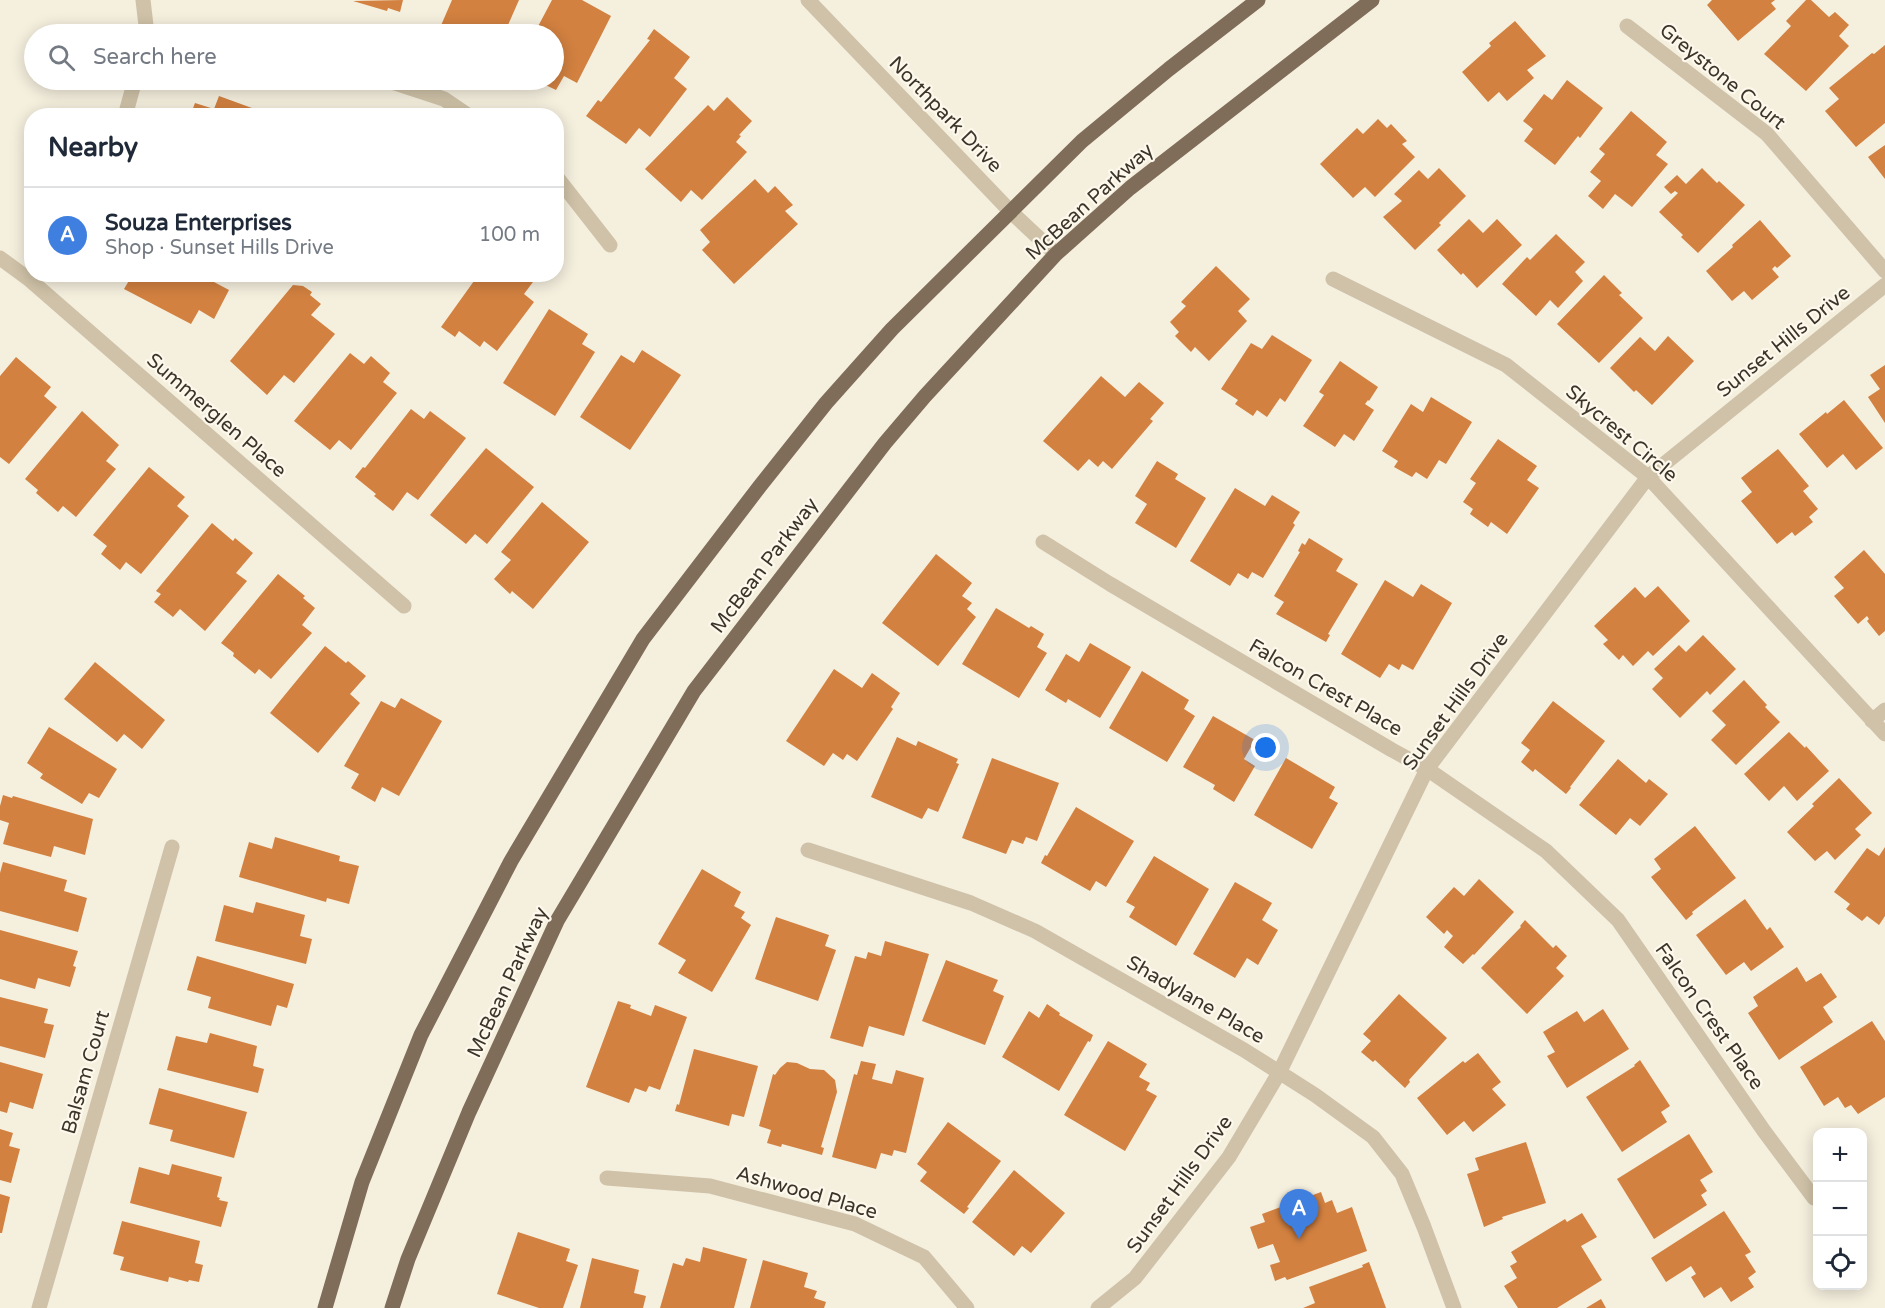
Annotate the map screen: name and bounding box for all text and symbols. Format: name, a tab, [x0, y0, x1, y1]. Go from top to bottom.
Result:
street label: Greystone Court	[1654, 19, 1791, 135]
search box	[24, 24, 564, 90]
icon: search	[45, 41, 78, 74]
text: Search here	[93, 44, 217, 70]
street label: Northpark Drive	[884, 52, 1007, 178]
text: Nearby	[48, 132, 138, 163]
street label: McBean Parkway	[1021, 138, 1159, 265]
text: Souza Enterprises	[105, 210, 292, 236]
text: A	[60, 223, 75, 247]
text: 100 m	[479, 223, 540, 247]
text: Shop · Sunset Hills Drive	[105, 236, 334, 260]
street label: Sunset Hills Drive	[1712, 281, 1855, 403]
street label: Summerglen Place	[142, 348, 291, 483]
street label: Skycrest Circle	[1561, 380, 1682, 487]
street label: McBean Parkway	[706, 493, 824, 638]
street label: Sunset Hills Drive	[1398, 628, 1514, 775]
street label: Falcon Crest Place	[1244, 634, 1407, 742]
your location	[1251, 733, 1280, 762]
street label: McBean Parkway	[462, 903, 553, 1062]
street label: Falcon Crest Place	[1650, 939, 1769, 1094]
street label: Shadylane Place	[1122, 951, 1269, 1049]
street label: Balsam Court	[57, 1007, 115, 1137]
street label: Sunset Hills Drive	[1122, 1111, 1238, 1258]
map controls	[1813, 1128, 1867, 1290]
button: +	[1813, 1128, 1867, 1182]
street label: Ashwood Place	[733, 1161, 880, 1225]
button: −	[1813, 1182, 1867, 1236]
pin: A	[1280, 1190, 1318, 1239]
button: locate	[1813, 1236, 1867, 1290]

